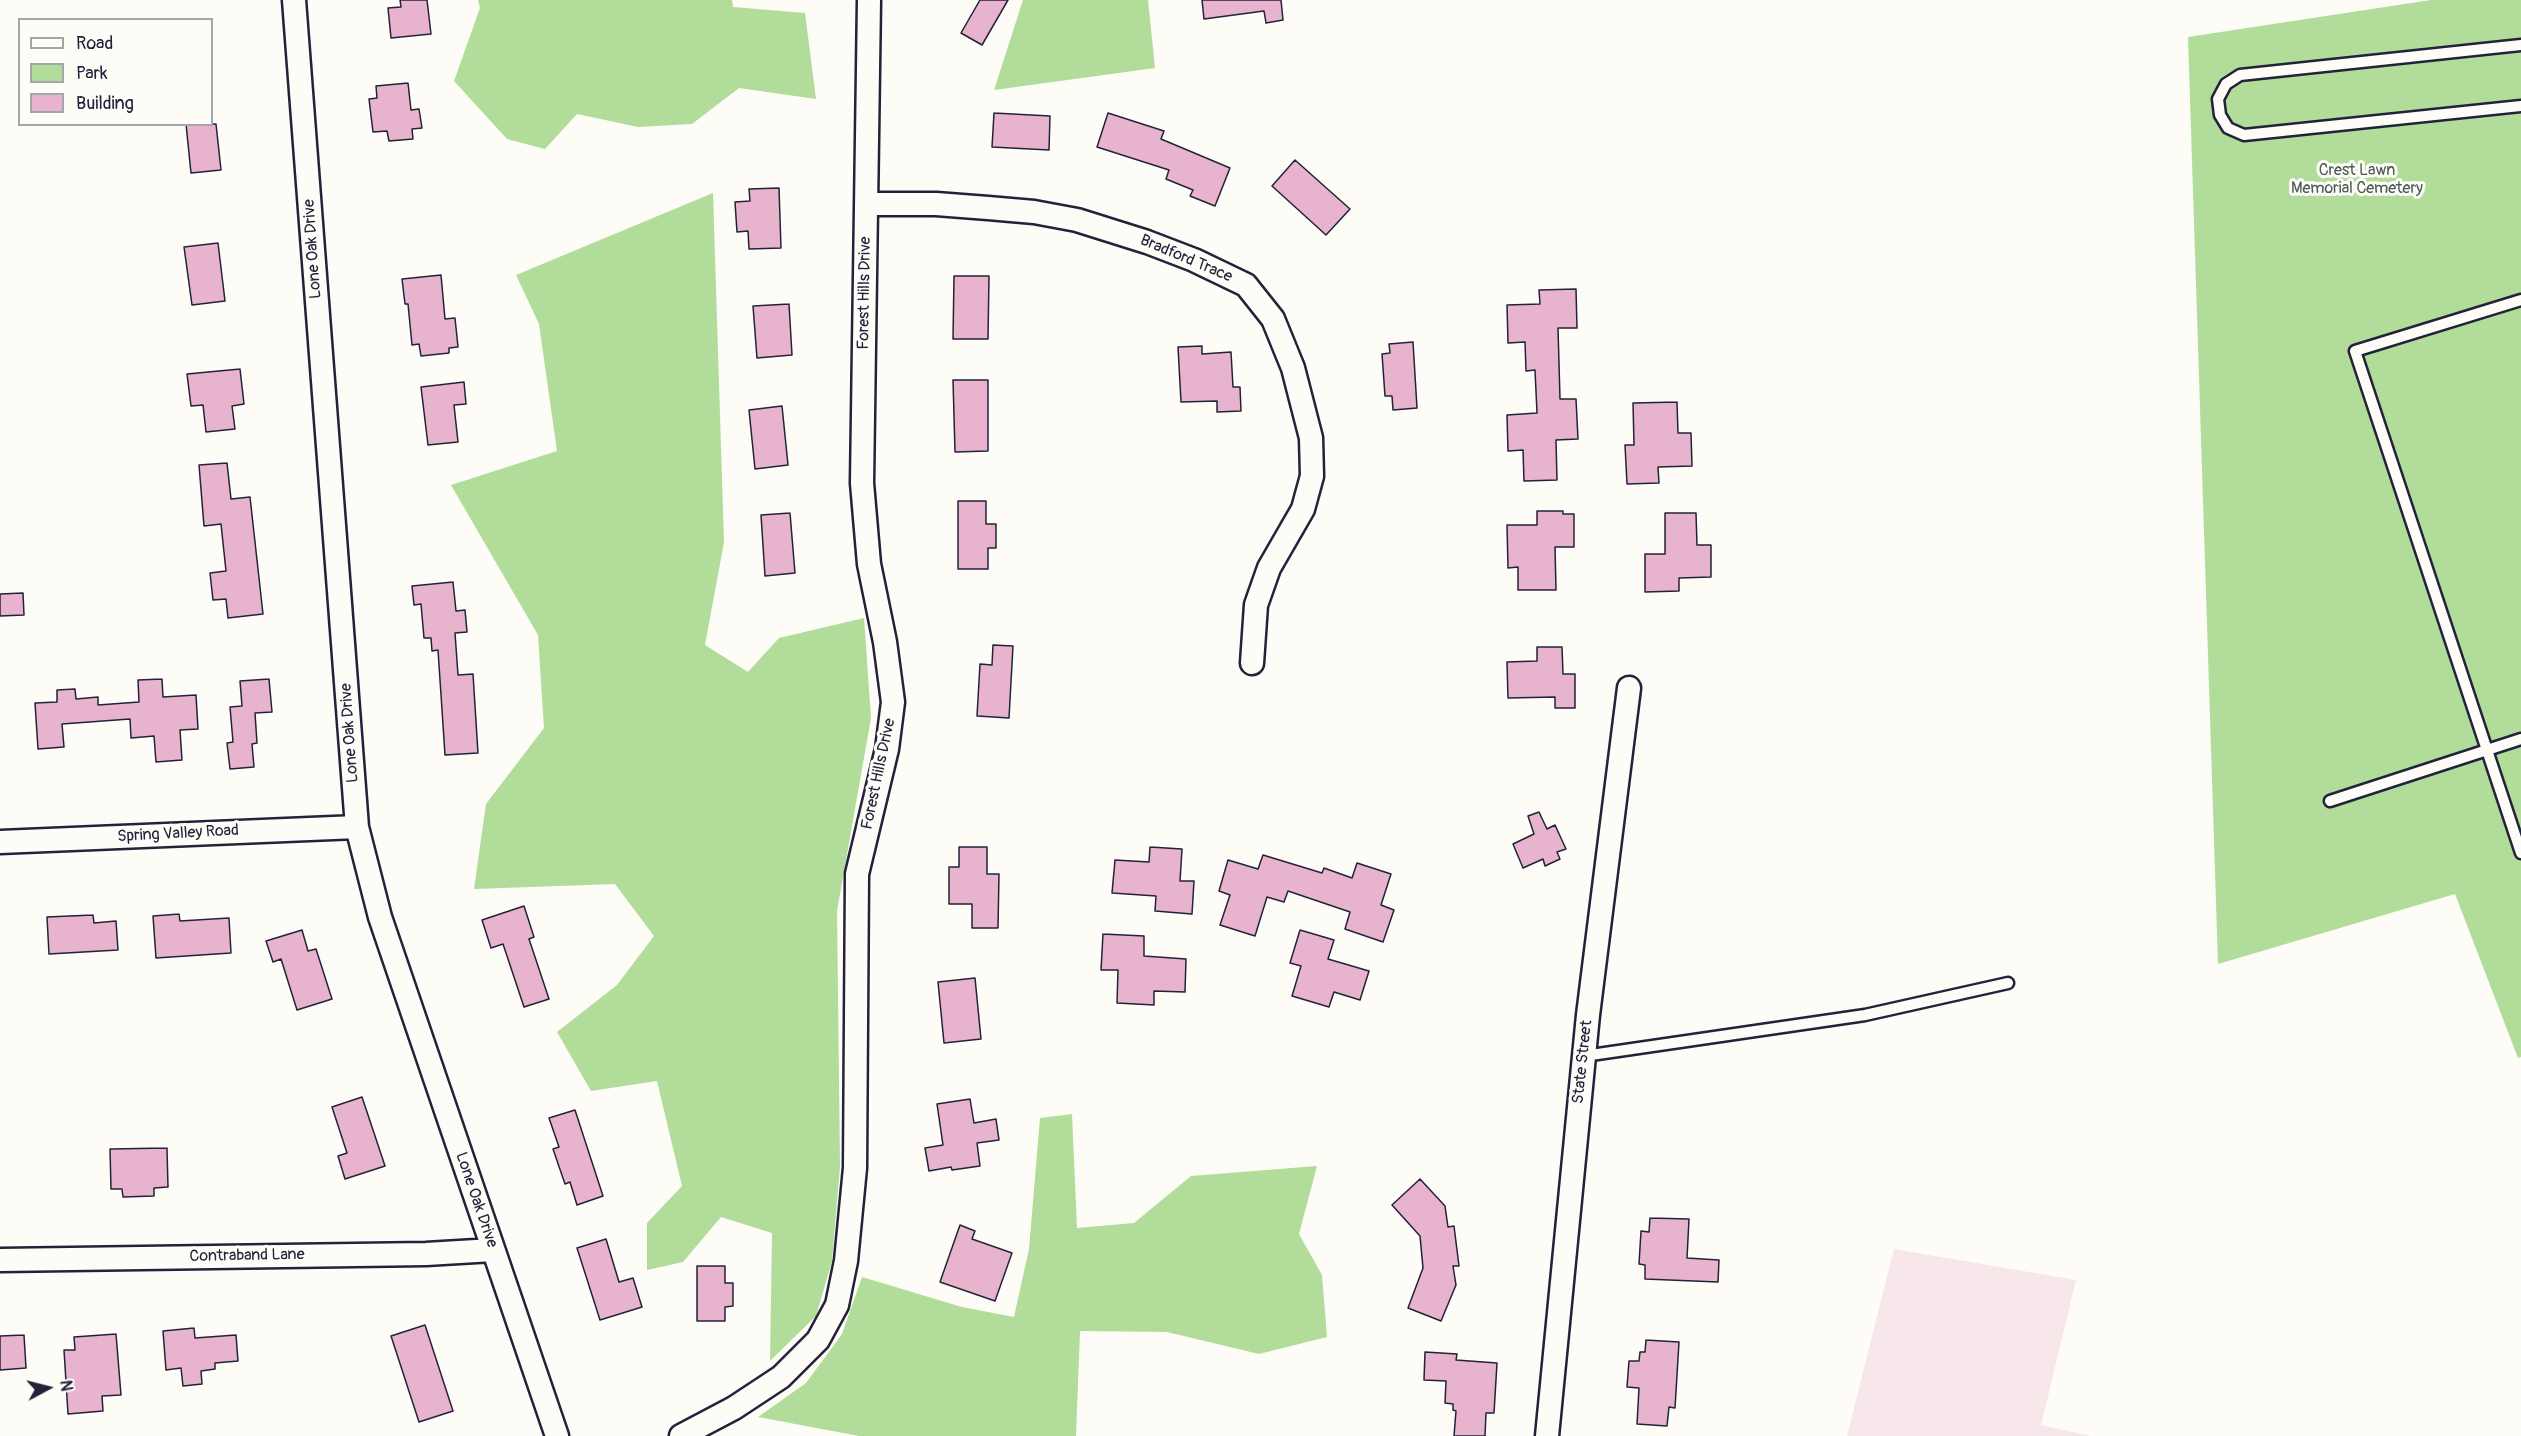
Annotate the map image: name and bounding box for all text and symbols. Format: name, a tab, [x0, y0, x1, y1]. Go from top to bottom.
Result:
legend	[18, 18, 213, 126]
text: Road	[76, 32, 113, 55]
text: Park	[76, 62, 108, 85]
text: Building	[76, 92, 134, 115]
park label: Crest Lawn Memorial Cemetery	[2291, 161, 2423, 199]
street label: Lone Oak Drive	[300, 199, 326, 299]
street label: Bradford Trace	[1137, 231, 1235, 287]
street label: Forest Hills Drive	[854, 236, 876, 350]
street label: Lone Oak Drive	[337, 683, 363, 783]
street label: Forest Hills Drive	[858, 717, 900, 831]
street label: Spring Valley Road	[117, 821, 239, 847]
street label: State Street	[1569, 1019, 1597, 1105]
street label: Lone Oak Drive	[451, 1150, 501, 1250]
street label: Contraband Lane	[189, 1245, 305, 1267]
north arrow	[18, 1358, 78, 1418]
text: N	[55, 1379, 76, 1392]

